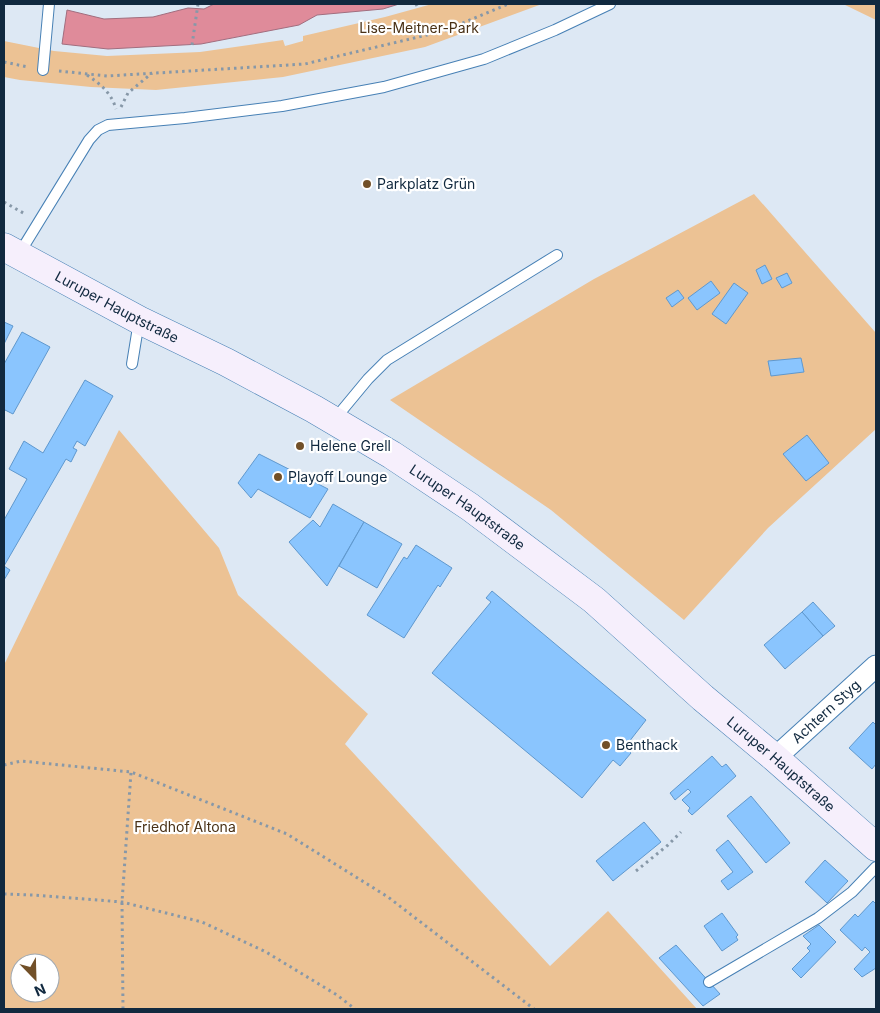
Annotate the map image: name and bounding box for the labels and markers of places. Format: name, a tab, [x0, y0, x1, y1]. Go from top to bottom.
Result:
place label: Parkplatz Grün	[377, 175, 475, 192]
marker: Parkplatz Grün	[361, 178, 373, 190]
place label: Helene Grell	[310, 437, 391, 454]
marker: Helene Grell	[294, 440, 306, 452]
place label: Playoff Lounge	[288, 468, 387, 485]
marker: Playoff Lounge	[272, 471, 284, 483]
place label: Benthack	[616, 736, 678, 753]
marker: Benthack	[600, 739, 612, 751]

